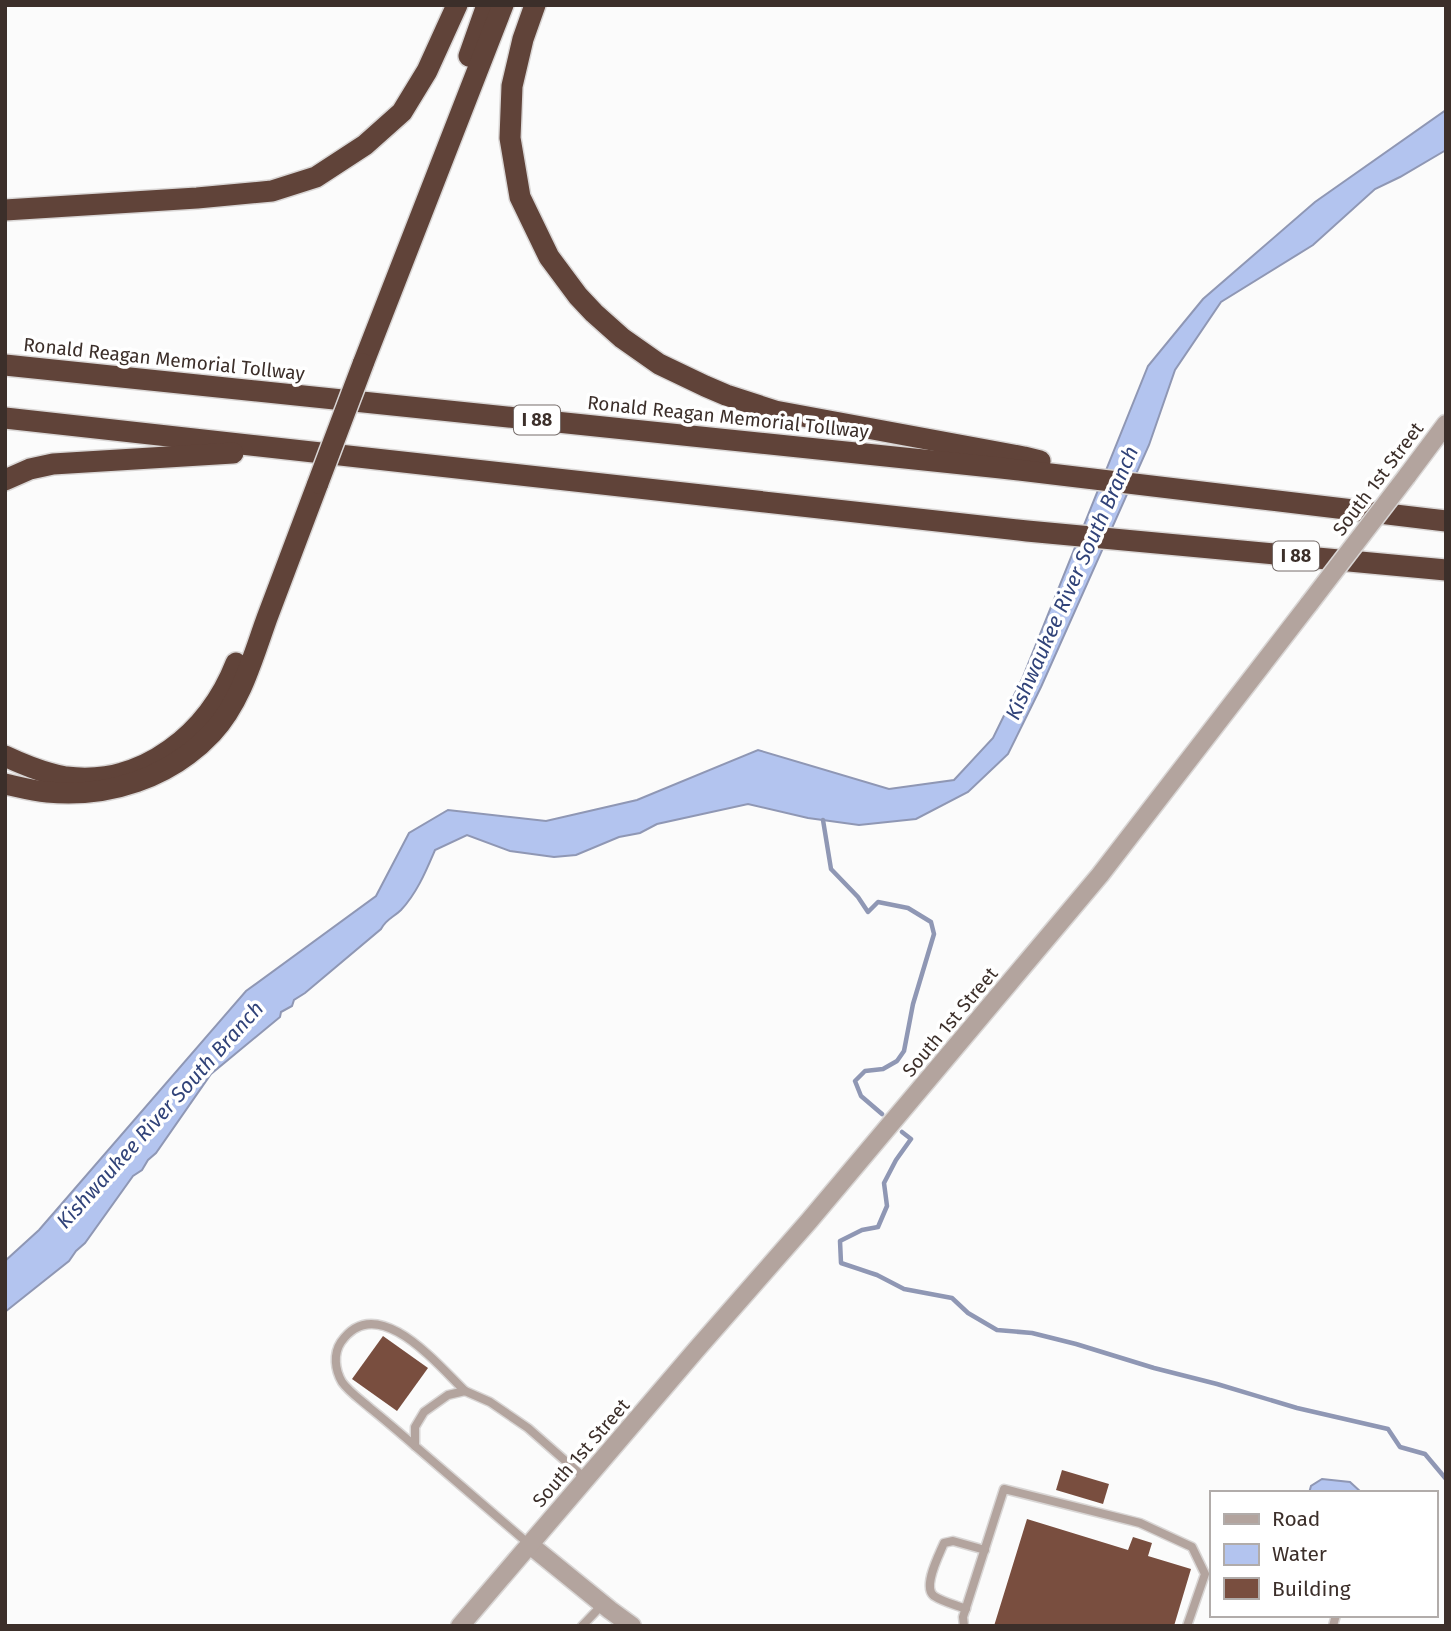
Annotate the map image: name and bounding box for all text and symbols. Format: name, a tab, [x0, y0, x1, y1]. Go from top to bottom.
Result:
street label: Ronald Reagan Memorial Tollway	[22, 333, 306, 385]
street label: Ronald Reagan Memorial Tollway	[586, 391, 870, 443]
road number: I 88	[514, 406, 560, 434]
street label: South 1st Street	[1328, 418, 1428, 540]
water label: Kishwaukee River South Branch	[1000, 442, 1144, 724]
road number: I 88	[1273, 542, 1319, 570]
street label: South 1st Street	[897, 962, 1003, 1082]
water label: Kishwaukee River South Branch	[51, 996, 269, 1234]
street label: South 1st Street	[528, 1394, 634, 1512]
legend	[1210, 1491, 1437, 1617]
text: Road	[1272, 1506, 1320, 1532]
text: Water	[1272, 1541, 1327, 1567]
text: Building	[1272, 1576, 1351, 1602]

